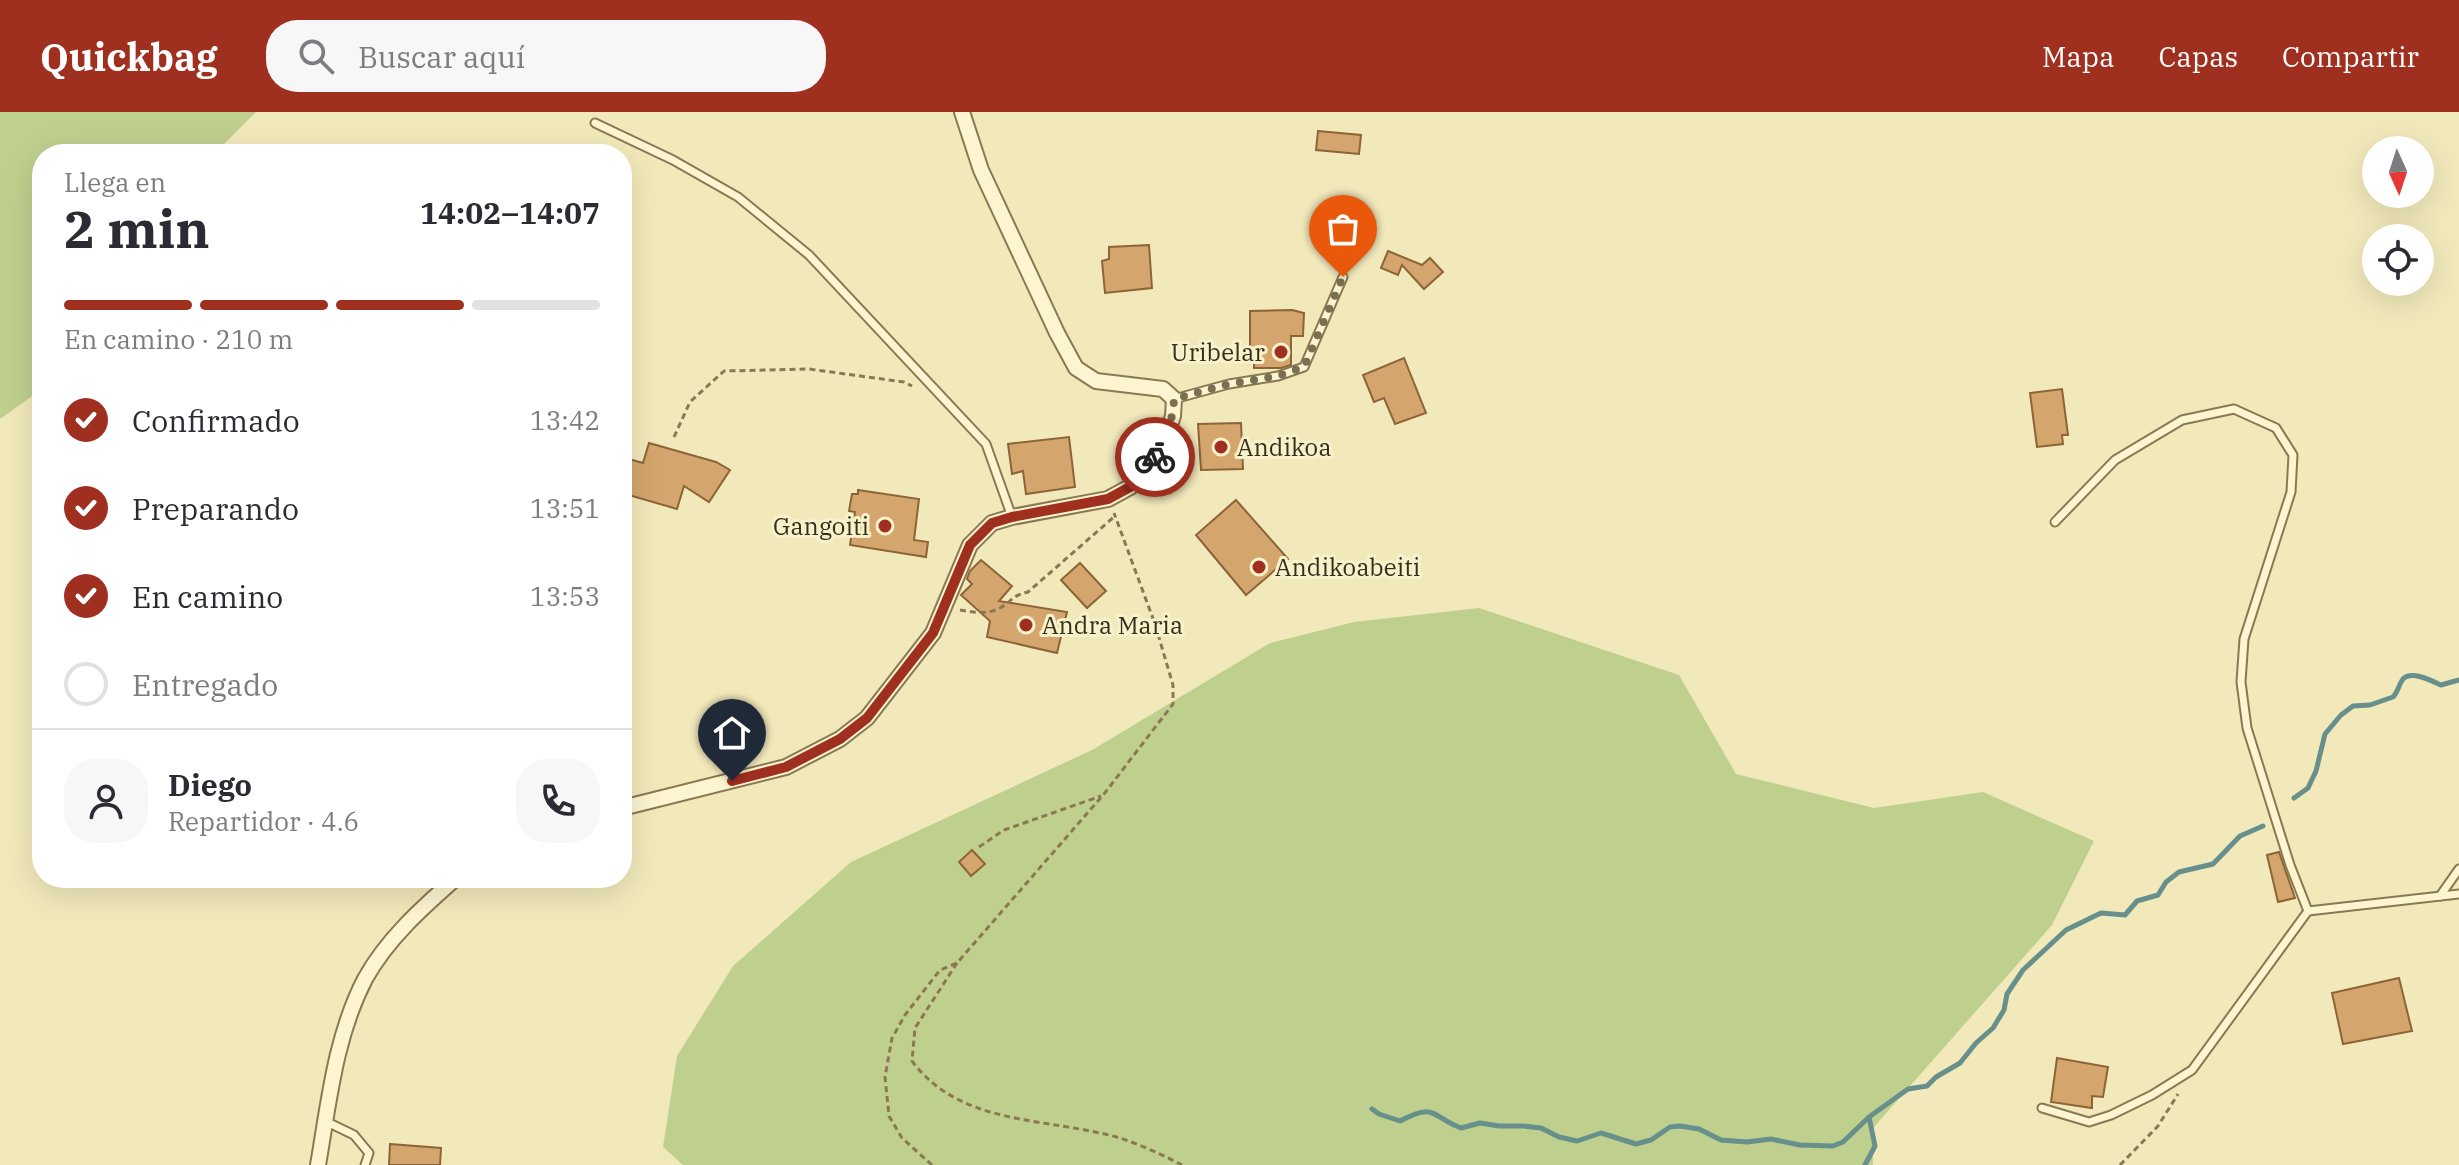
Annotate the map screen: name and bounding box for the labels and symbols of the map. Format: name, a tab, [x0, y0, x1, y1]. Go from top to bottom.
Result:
north arrow	[2362, 136, 2434, 208]
pin	[1309, 195, 1377, 277]
place label: Uribelar	[1171, 336, 1265, 368]
marker: Uribelar	[1272, 343, 1290, 361]
courier	[1115, 417, 1195, 497]
place label: Andikoa	[1237, 431, 1332, 463]
marker: Andikoa	[1212, 438, 1230, 456]
place label: Gangoiti	[773, 510, 869, 542]
marker: Gangoiti	[876, 517, 894, 535]
place label: Andikoabeiti	[1275, 551, 1420, 583]
marker: Andikoabeiti	[1250, 558, 1268, 576]
place label: Andra Maria	[1042, 609, 1183, 641]
marker: Andra Maria	[1017, 616, 1035, 634]
pin	[698, 699, 766, 781]

